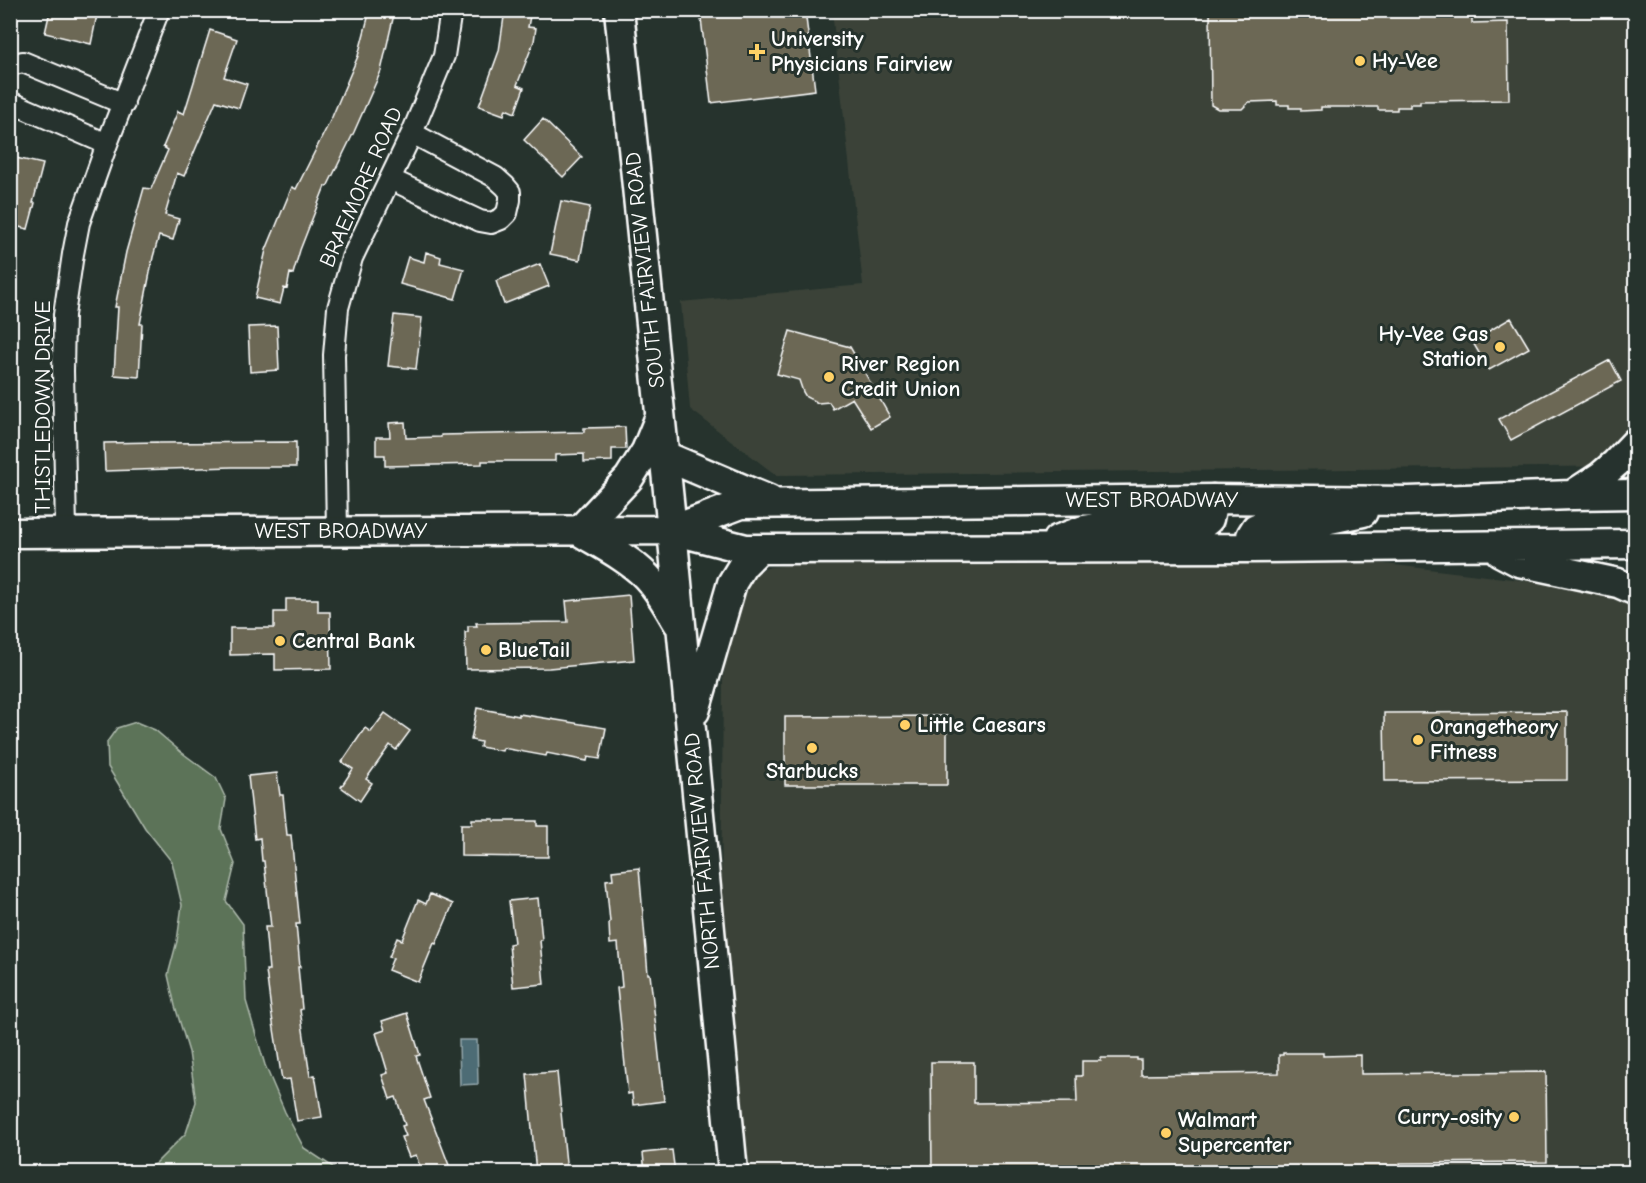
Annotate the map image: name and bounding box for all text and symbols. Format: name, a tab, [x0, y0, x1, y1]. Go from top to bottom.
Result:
place label: University Physicians Fairview	[771, 26, 953, 77]
marker: University Physicians Fairview	[748, 43, 766, 61]
place label: Hy-Vee	[1372, 48, 1438, 74]
marker: Hy-Vee	[1353, 54, 1367, 68]
street label: BRAEMORE ROAD	[314, 103, 408, 271]
street label: SOUTH FAIRVIEW ROAD	[620, 151, 670, 389]
street label: THISTLEDOWN DRIVE	[30, 301, 56, 513]
place label: Hy-Vee Gas Station	[1378, 321, 1488, 372]
marker: Hy-Vee Gas Station	[1493, 340, 1507, 354]
place label: River Region Credit Union	[841, 351, 960, 402]
marker: River Region Credit Union	[822, 370, 836, 384]
street label: WEST BROADWAY	[1066, 487, 1238, 513]
street label: WEST BROADWAY	[255, 518, 427, 544]
place label: Central Bank	[292, 628, 415, 654]
marker: Central Bank	[273, 634, 287, 648]
place label: BlueTail	[498, 637, 570, 663]
marker: BlueTail	[479, 643, 493, 657]
place label: Little Caesars	[917, 712, 1046, 738]
place label: Orangetheory Fitness	[1430, 714, 1559, 765]
marker: Little Caesars	[898, 718, 912, 732]
street label: NORTH FAIRVIEW ROAD	[679, 732, 725, 970]
marker: Orangetheory Fitness	[1411, 733, 1425, 747]
marker: Starbucks	[805, 741, 819, 755]
place label: Starbucks	[766, 758, 858, 784]
place label: Curry-osity	[1397, 1104, 1503, 1130]
place label: Walmart Supercenter	[1178, 1107, 1291, 1158]
marker: Curry-osity	[1507, 1110, 1521, 1124]
marker: Walmart Supercenter	[1159, 1126, 1173, 1140]

